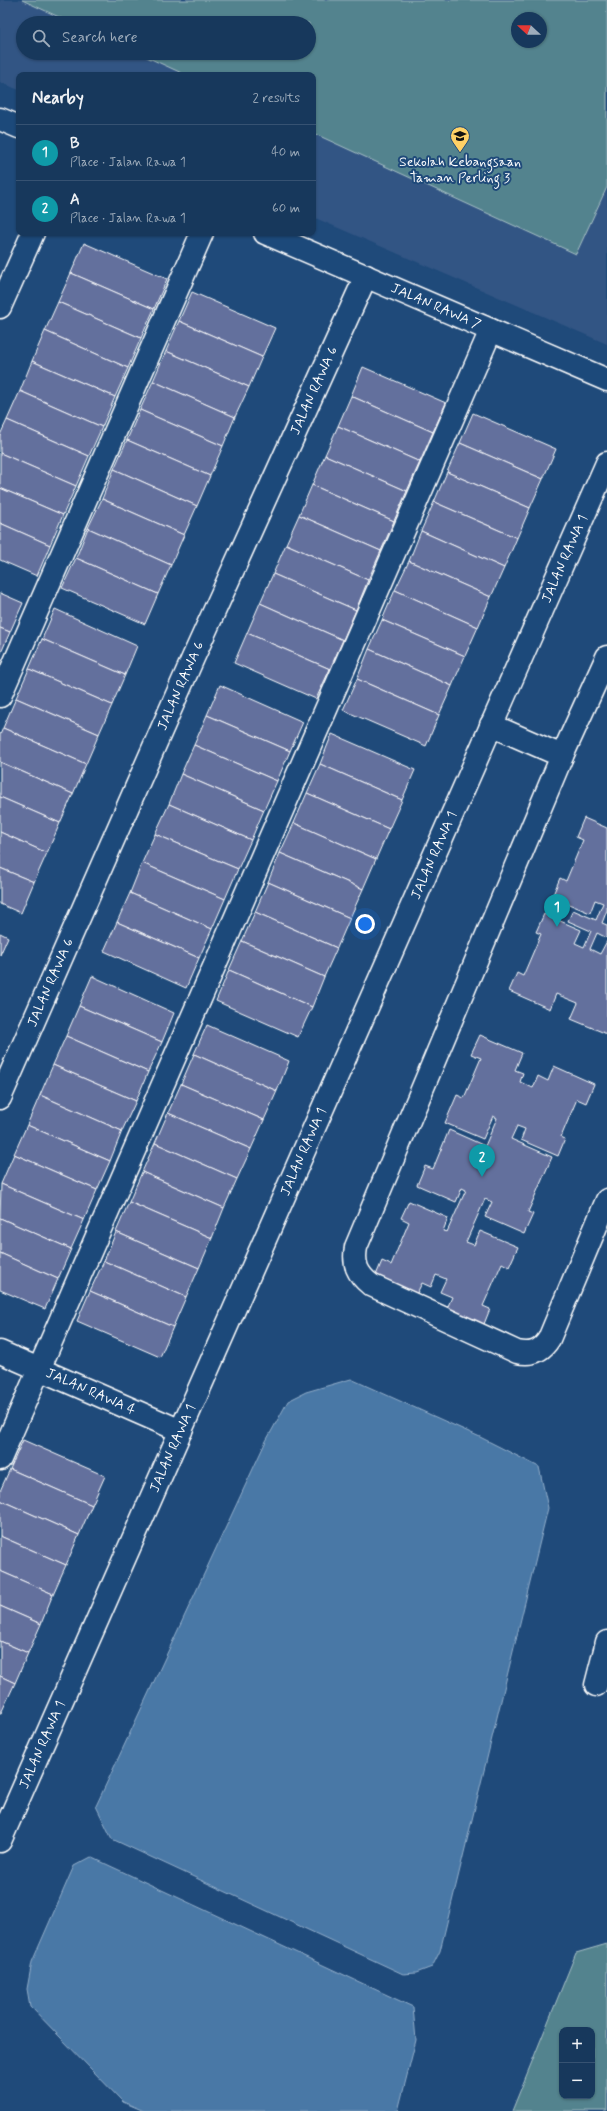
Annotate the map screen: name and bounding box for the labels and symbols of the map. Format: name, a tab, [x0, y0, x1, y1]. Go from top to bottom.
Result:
north arrow	[511, 12, 547, 48]
school or university icon: Sekolah Kebangsaan Taman Perling 3	[449, 125, 471, 153]
place label: Sekolah Kebangsaan Taman Perling 3	[399, 153, 521, 189]
street label: JALAN RAWA 7	[388, 279, 484, 334]
street label: JALAN RAWA 6	[286, 344, 342, 438]
street label: JALAN RAWA 1	[538, 512, 592, 606]
street label: JALAN RAWA 6	[153, 639, 208, 733]
street label: JALAN RAWA 1	[407, 809, 461, 902]
pin: 1	[544, 894, 570, 927]
your location	[355, 914, 375, 934]
street label: JALAN RAWA 6	[23, 935, 78, 1030]
street label: JALAN RAWA 1	[276, 1105, 331, 1199]
pin: 2	[469, 1144, 495, 1177]
street label: JALAN RAWA 4	[43, 1364, 138, 1419]
street label: JALAN RAWA 1	[146, 1402, 200, 1495]
street label: JALAN RAWA 1	[15, 1698, 70, 1792]

